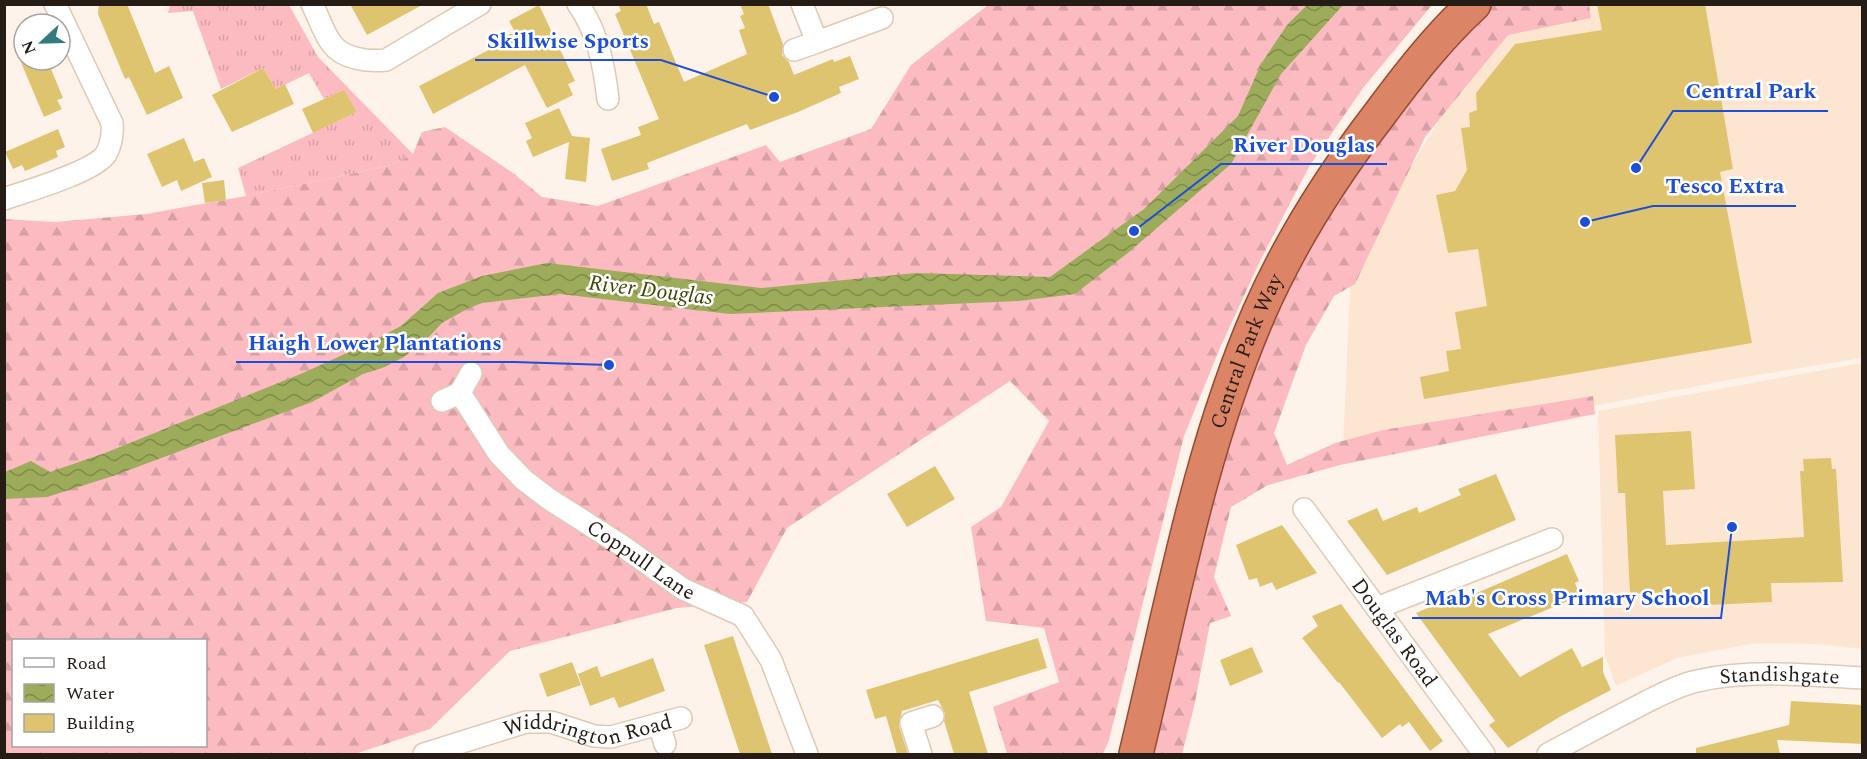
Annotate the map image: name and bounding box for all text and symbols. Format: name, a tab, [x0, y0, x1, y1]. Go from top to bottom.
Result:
north arrow	[12, 12, 72, 72]
callout: Skillwise Sports	[475, 20, 661, 60]
text: Skillwise Sports	[487, 25, 649, 58]
text: N	[15, 37, 43, 58]
callout: Central Park	[1673, 71, 1828, 111]
text: Central Park	[1686, 75, 1817, 108]
callout: River Douglas	[1221, 124, 1387, 164]
text: River Douglas	[1233, 129, 1375, 162]
callout: Tesco Extra	[1653, 166, 1796, 206]
text: Tesco Extra	[1666, 170, 1785, 203]
water label: River Douglas	[587, 266, 715, 315]
street label: Central Park Way	[1202, 268, 1292, 433]
callout: Haigh Lower Plantations	[236, 322, 514, 362]
text: Haigh Lower Plantations	[248, 327, 502, 360]
street label: Coppull Lane	[580, 512, 700, 609]
street label: Douglas Road	[1343, 572, 1445, 694]
callout: Mab's Cross Primary School	[1412, 578, 1721, 618]
text: Mab's Cross Primary School	[1424, 582, 1710, 615]
legend	[12, 639, 207, 747]
text: Road	[66, 650, 107, 677]
street label: Standishgate	[1718, 659, 1840, 694]
text: Water	[66, 680, 114, 707]
street label: Widdrington Road	[499, 706, 675, 754]
text: Building	[66, 710, 135, 737]

